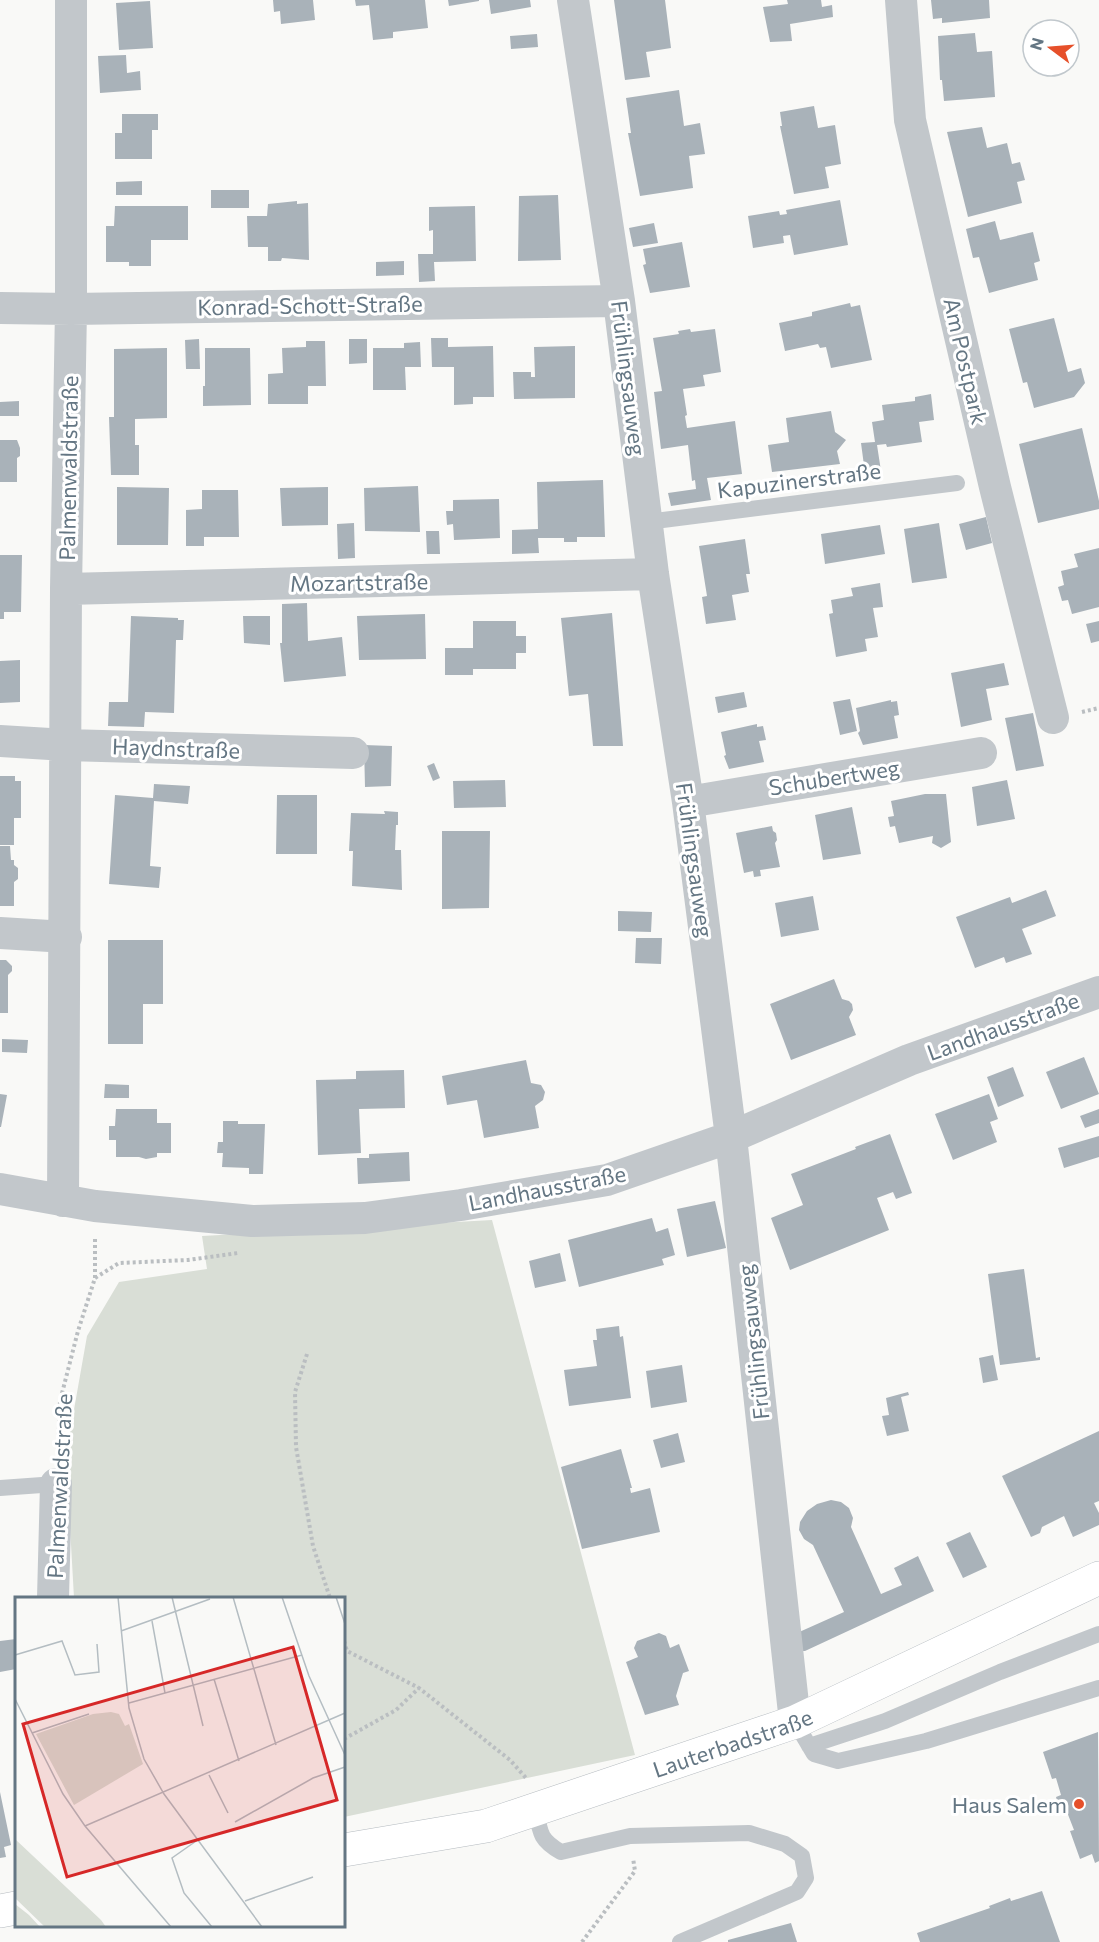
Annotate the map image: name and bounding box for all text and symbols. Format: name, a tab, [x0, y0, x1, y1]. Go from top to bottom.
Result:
north arrow	[1021, 18, 1081, 78]
text: N	[1025, 35, 1047, 52]
street label: Konrad-Schott-Straße	[197, 290, 423, 320]
street label: Am Postpark	[938, 295, 994, 427]
street label: Frühlingsauweg	[606, 299, 652, 457]
street label: Palmenwaldstraße	[53, 375, 83, 561]
street label: Kapuzinerstraße	[716, 457, 882, 503]
street label: Mozartstraße	[290, 567, 428, 597]
street label: Haydnstraße	[111, 732, 241, 764]
street label: Schubertweg	[767, 753, 901, 801]
street label: Frühlingsauweg	[671, 781, 719, 939]
street label: Landhausstraße	[923, 986, 1083, 1066]
street label: Landhausstraße	[466, 1160, 628, 1216]
street label: Frühlingsauweg	[731, 1263, 775, 1421]
street label: Palmenwaldstraße	[41, 1393, 77, 1579]
inset map	[15, 1597, 345, 1927]
street label: Lauterbadstraße	[649, 1702, 817, 1782]
place label: Haus Salem	[952, 1791, 1067, 1818]
marker: Haus Salem	[1072, 1797, 1086, 1811]

